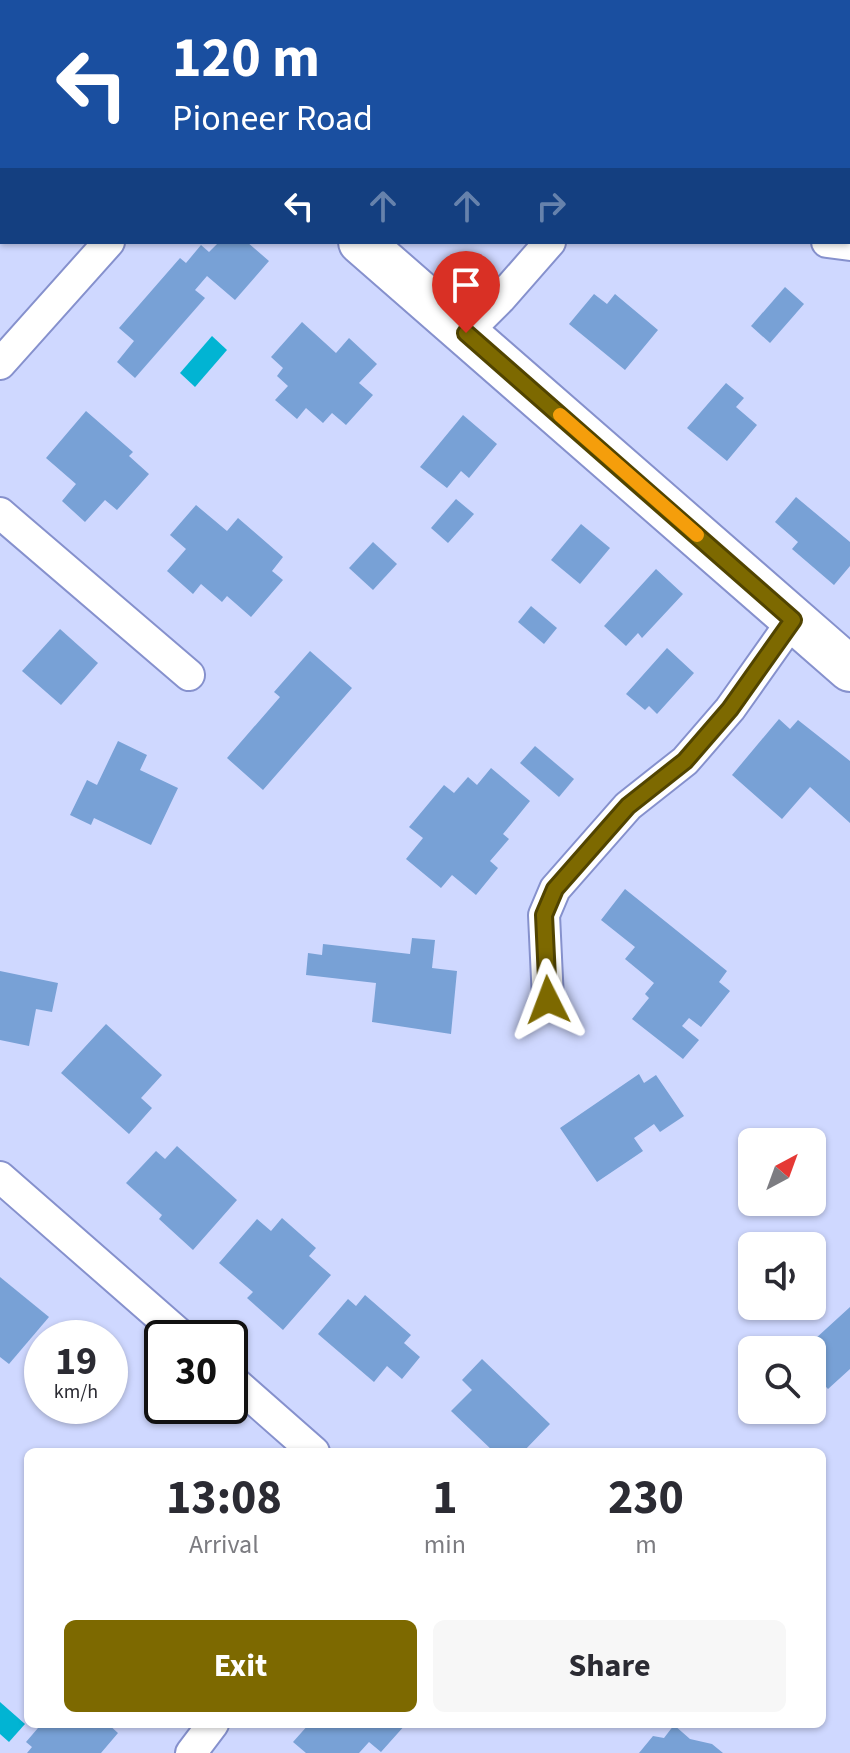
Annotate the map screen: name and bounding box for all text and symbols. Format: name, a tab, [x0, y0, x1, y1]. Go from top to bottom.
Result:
text: 120 m	[172, 19, 320, 98]
icon: left	[40, 32, 144, 136]
text: Pioneer Road	[172, 93, 373, 144]
icon: left	[277, 184, 321, 228]
icon: ahead	[361, 184, 405, 228]
icon: ahead	[445, 184, 489, 228]
icon: right	[529, 184, 573, 228]
pin	[432, 251, 500, 333]
icon: arrive	[444, 263, 488, 307]
position arrow	[506, 958, 590, 1042]
north arrow	[738, 1128, 826, 1216]
map controls	[738, 1128, 826, 1424]
button: sound	[738, 1232, 826, 1320]
speed limit sign: 30	[144, 1320, 248, 1424]
text: 19	[55, 1333, 97, 1390]
button: search	[738, 1336, 826, 1424]
text: km/h	[54, 1378, 98, 1406]
text: 13:08	[166, 1464, 282, 1532]
text: 1	[432, 1464, 458, 1532]
text: 230	[608, 1464, 684, 1532]
text: Arrival	[189, 1526, 259, 1563]
text: min	[424, 1526, 466, 1563]
text: m	[635, 1526, 657, 1563]
button: Exit	[64, 1620, 417, 1712]
button: Share	[433, 1620, 786, 1712]

